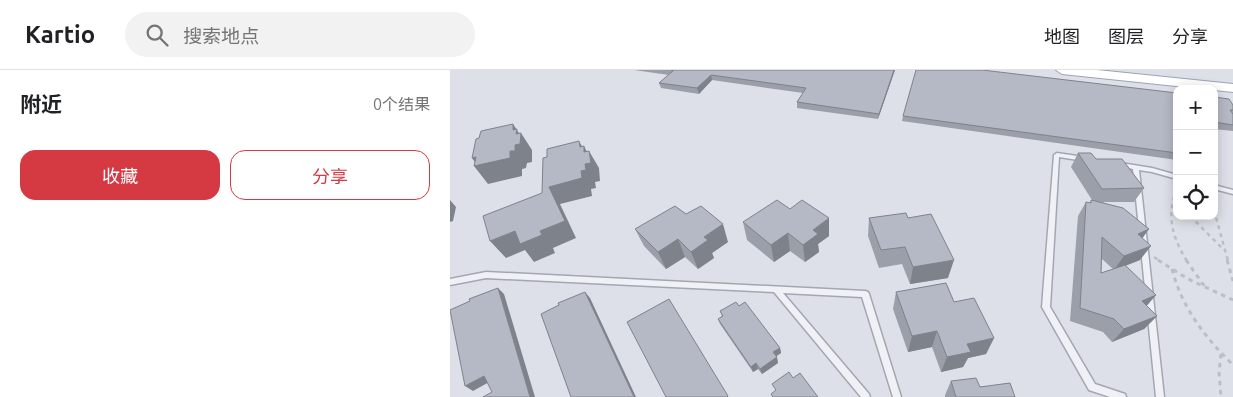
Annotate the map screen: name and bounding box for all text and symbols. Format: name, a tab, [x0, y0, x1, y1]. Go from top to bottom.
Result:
search box	[125, 12, 475, 57]
text: Kartio	[25, 21, 95, 48]
icon: search	[143, 21, 171, 49]
text: 搜索地点	[183, 25, 259, 47]
text: 地图	[1044, 26, 1080, 46]
text: 图层	[1108, 26, 1144, 46]
text: 分享	[1172, 26, 1208, 46]
map controls	[1173, 85, 1218, 220]
button: +	[1173, 85, 1218, 130]
text: 附近	[20, 92, 62, 116]
text: 0个结果	[373, 95, 430, 113]
button: −	[1173, 130, 1218, 175]
button: 收藏	[20, 150, 220, 200]
button: 分享	[230, 150, 430, 200]
button: locate	[1173, 175, 1218, 220]

